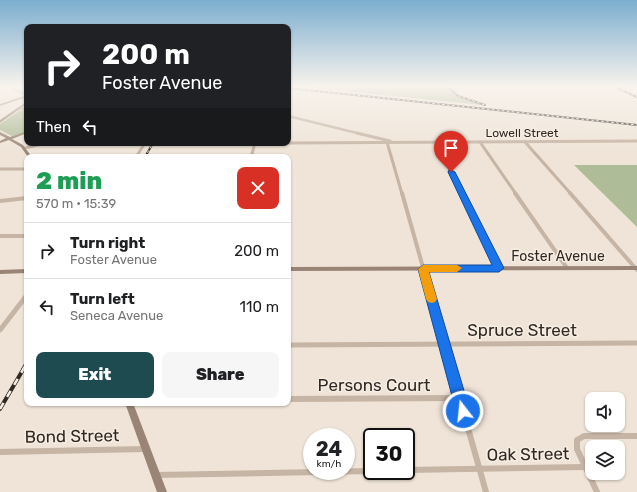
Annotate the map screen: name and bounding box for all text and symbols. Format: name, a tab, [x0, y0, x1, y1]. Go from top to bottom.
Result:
text: 200 m	[102, 38, 190, 71]
icon: right	[36, 40, 88, 92]
text: Foster Avenue	[102, 72, 222, 94]
icon: left	[79, 116, 101, 138]
text: Then	[36, 118, 71, 136]
street label: Lowell Street	[486, 126, 559, 140]
pin	[434, 131, 468, 172]
icon: arrive	[440, 137, 462, 159]
text: 2 min	[36, 167, 102, 195]
button: close	[237, 167, 279, 209]
text: 570 m · 15:39	[36, 196, 116, 211]
text: Turn right	[70, 234, 145, 252]
icon: right	[36, 240, 58, 262]
text: 200 m	[234, 242, 279, 260]
street label: Foster Avenue	[511, 248, 605, 265]
text: Foster Avenue	[70, 252, 157, 267]
text: Turn left	[70, 290, 135, 308]
icon: left	[36, 296, 58, 318]
text: 110 m	[240, 298, 279, 316]
text: Seneca Avenue	[70, 308, 163, 323]
street label: Spruce Street	[467, 320, 577, 340]
button: Exit	[36, 352, 154, 398]
button: Share	[162, 352, 279, 398]
street label: Persons Court	[318, 375, 431, 395]
position arrow	[442, 390, 484, 432]
map controls	[585, 392, 625, 480]
button: sound	[585, 392, 625, 432]
street label: Bond Street	[24, 425, 120, 447]
speed limit sign: 30	[363, 428, 415, 480]
text: 24	[316, 437, 342, 461]
button: layers	[585, 440, 625, 480]
street label: Oak Street	[486, 443, 570, 465]
text: km/h	[317, 458, 341, 470]

